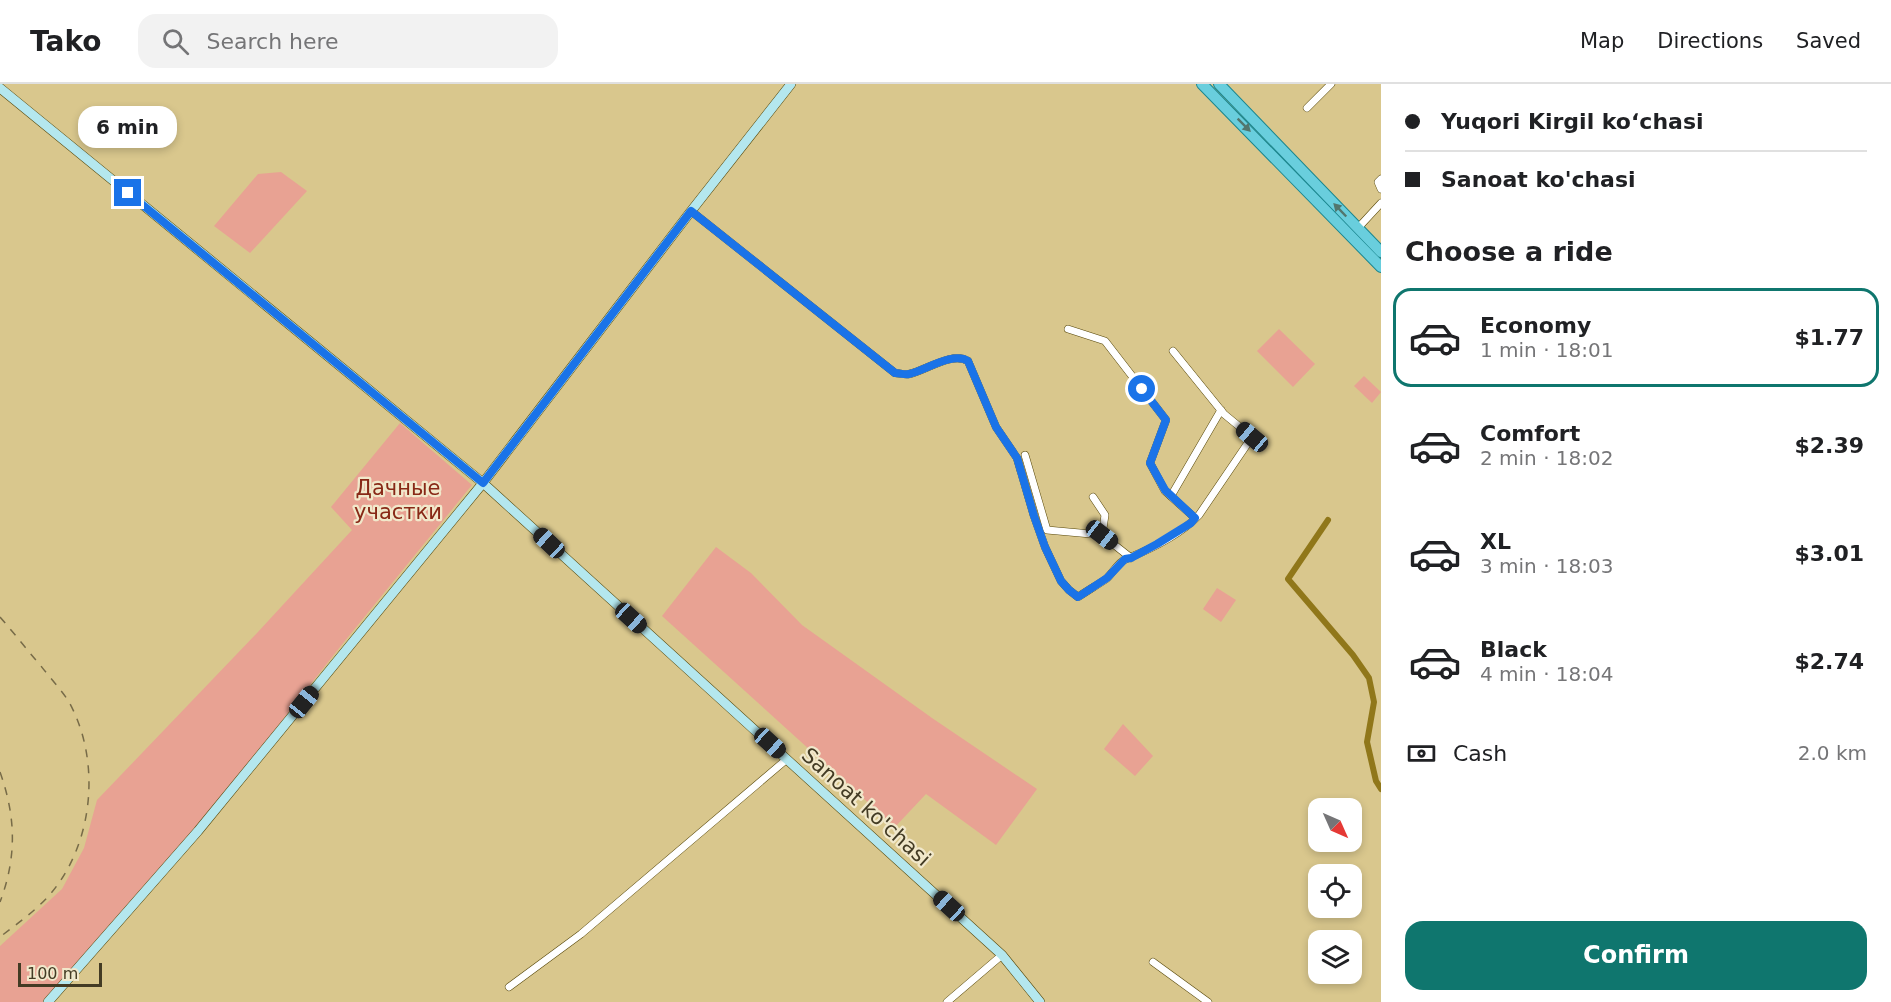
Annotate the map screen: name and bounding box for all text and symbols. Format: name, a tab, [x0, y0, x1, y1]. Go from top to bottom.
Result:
search box	[138, 14, 558, 68]
text: Tako	[30, 25, 102, 58]
icon: search	[159, 25, 192, 58]
text: Search here	[207, 29, 339, 54]
text: Map	[1580, 29, 1624, 53]
text: Directions	[1657, 29, 1763, 53]
text: Saved	[1796, 29, 1861, 53]
callout: 6 min	[78, 106, 178, 148]
text: Yuqori Kirgil koʻchasi	[1441, 109, 1704, 134]
text: 6 min	[96, 115, 159, 139]
one-way arrow	[1236, 118, 1250, 132]
text: Sanoat ko'chasi	[1441, 167, 1636, 192]
route end	[114, 179, 141, 206]
one-way arrow	[1334, 203, 1348, 217]
text: Choose a ride	[1405, 236, 1613, 267]
icon: car	[1408, 311, 1462, 365]
text: Economy	[1480, 313, 1591, 338]
text: $1.77	[1794, 325, 1864, 350]
text: 1 min · 18:01	[1480, 338, 1614, 362]
route start	[1128, 375, 1155, 402]
car	[1232, 419, 1272, 455]
icon: car	[1408, 419, 1462, 473]
text: Comfort	[1480, 421, 1580, 446]
text: $2.39	[1794, 433, 1864, 458]
text: 2 min · 18:02	[1480, 446, 1614, 470]
park label: Дачные участки	[354, 476, 442, 524]
car	[1082, 517, 1122, 553]
car	[530, 524, 568, 562]
icon: car	[1408, 527, 1462, 581]
text: XL	[1480, 529, 1511, 554]
text: $3.01	[1794, 541, 1864, 566]
text: 3 min · 18:03	[1480, 554, 1614, 578]
car	[612, 599, 650, 637]
icon: car	[1408, 635, 1462, 689]
text: Black	[1480, 637, 1547, 662]
text: $2.74	[1794, 649, 1864, 674]
text: 4 min · 18:04	[1480, 662, 1614, 686]
car	[286, 682, 322, 722]
car	[751, 724, 789, 762]
icon: cash	[1405, 737, 1438, 770]
text: Cash	[1453, 741, 1507, 766]
text: 2.0 km	[1798, 741, 1867, 765]
street label: Sanoat ko'chasi	[797, 743, 935, 871]
north arrow	[1308, 798, 1362, 852]
map controls	[1308, 798, 1362, 984]
button: locate	[1308, 864, 1362, 918]
car	[930, 887, 968, 925]
button: Confirm	[1405, 921, 1867, 990]
button: layers	[1308, 930, 1362, 984]
scale bar	[18, 960, 102, 988]
text: 100 m	[27, 964, 78, 983]

